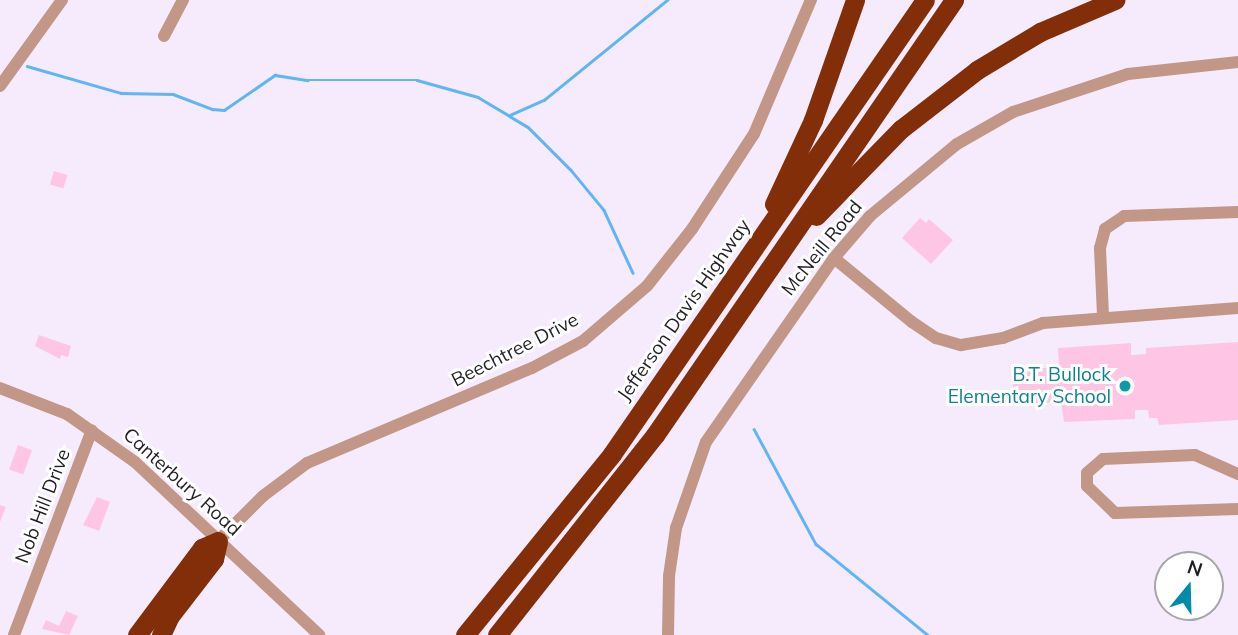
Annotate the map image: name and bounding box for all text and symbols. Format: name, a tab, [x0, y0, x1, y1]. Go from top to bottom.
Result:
street label: McNeill Road	[777, 196, 867, 300]
street label: Jefferson Davis Highway	[613, 215, 755, 405]
street label: Beechtree Drive	[448, 308, 582, 392]
place label: B.T. Bullock Elementary School	[948, 364, 1111, 408]
marker: B.T. Bullock Elementary School	[1117, 378, 1133, 394]
street label: Canterbury Road	[118, 423, 246, 541]
street label: Nob Hill Drive	[11, 446, 75, 566]
north arrow	[1154, 551, 1224, 621]
text: N	[1184, 554, 1206, 582]

